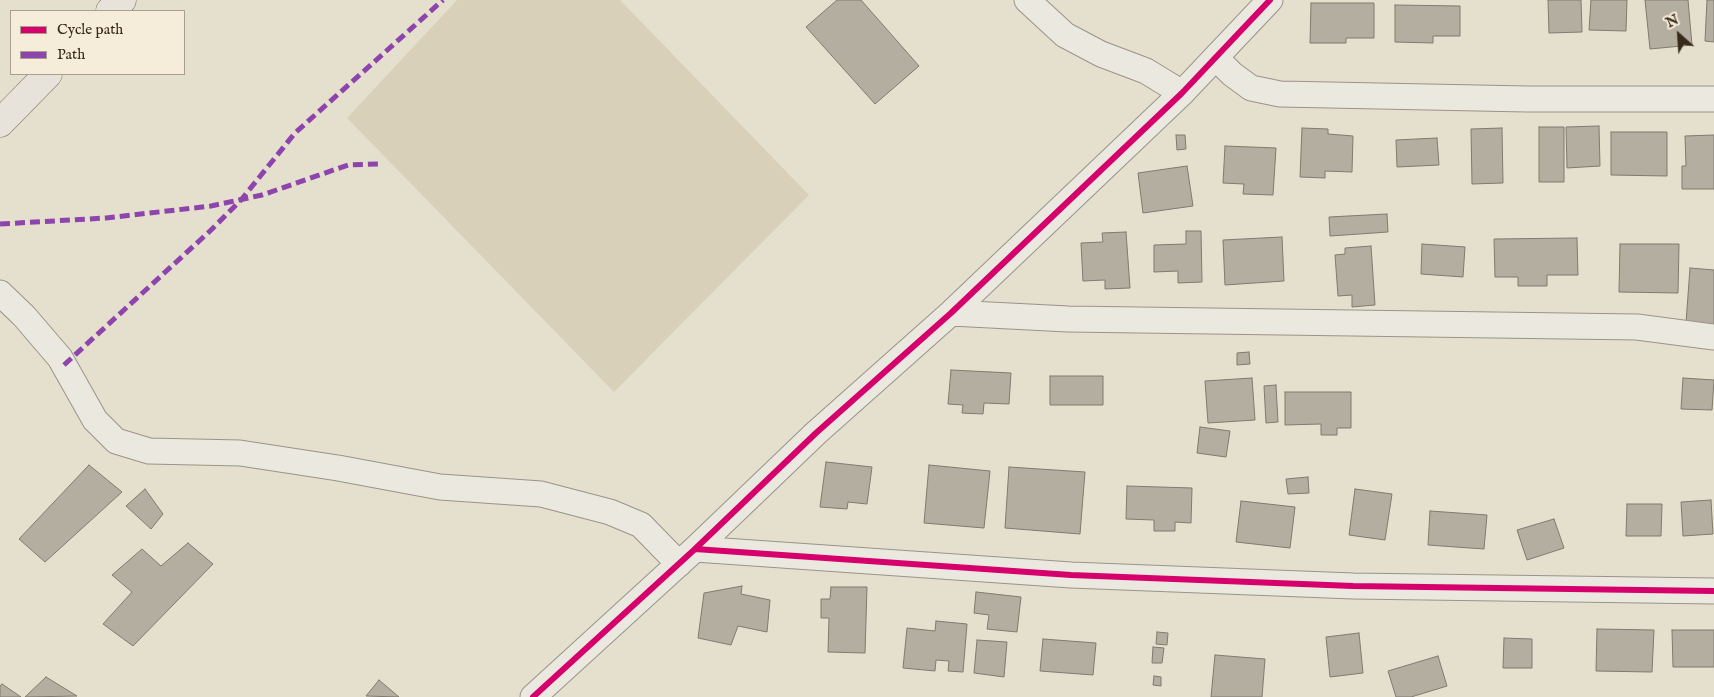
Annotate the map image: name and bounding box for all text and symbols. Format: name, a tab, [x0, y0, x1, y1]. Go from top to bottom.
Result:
legend	[10, 10, 185, 75]
north arrow	[1654, 10, 1704, 60]
text: N	[1663, 11, 1682, 32]
text: Cycle path	[57, 20, 123, 39]
text: Path	[57, 45, 85, 64]

